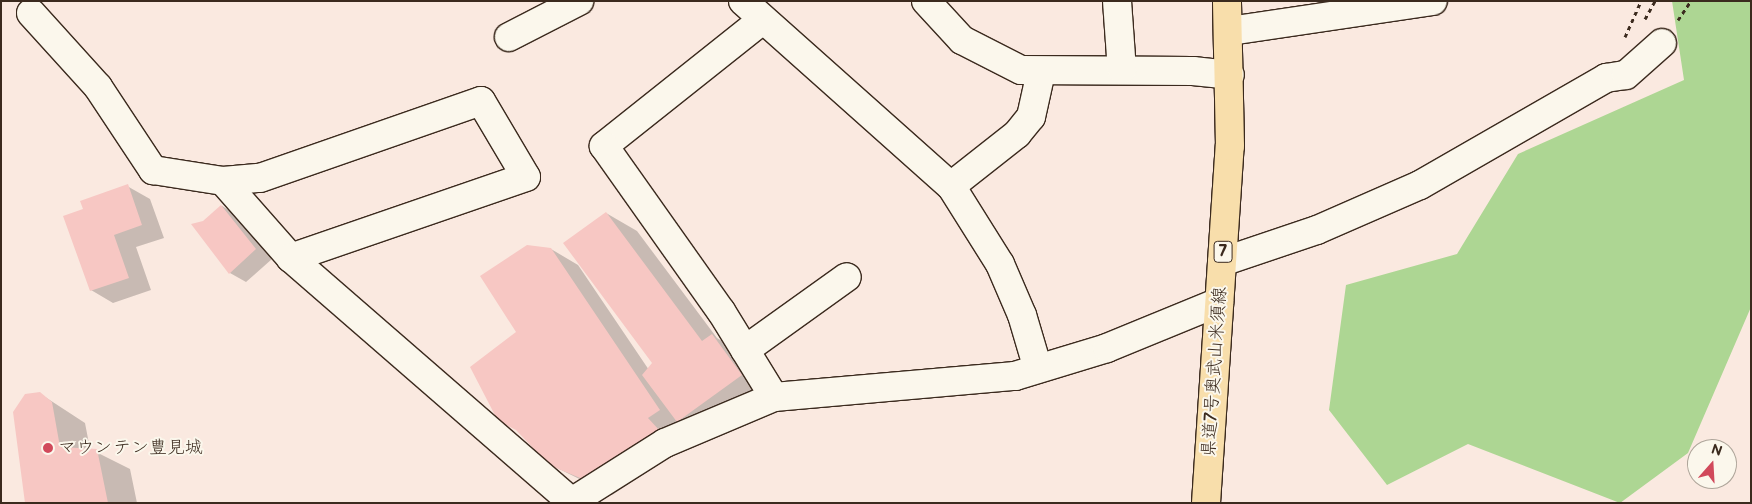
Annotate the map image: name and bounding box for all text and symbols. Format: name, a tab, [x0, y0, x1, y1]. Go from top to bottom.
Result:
road number: 7	[1213, 238, 1233, 266]
street label: 県道7号奥武山米須線	[1198, 286, 1232, 458]
place label: マウンテン豊見城	[58, 437, 202, 459]
north arrow	[1687, 439, 1737, 489]
text: N	[1709, 441, 1724, 460]
marker: マウンテン豊見城	[42, 442, 54, 454]

